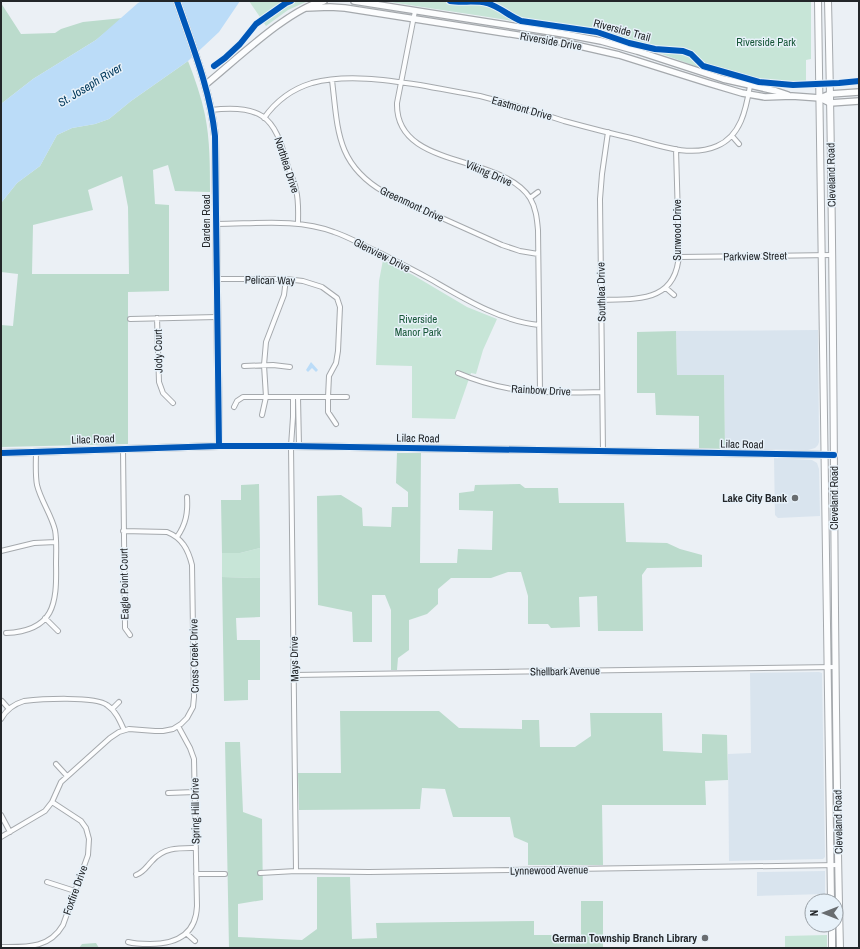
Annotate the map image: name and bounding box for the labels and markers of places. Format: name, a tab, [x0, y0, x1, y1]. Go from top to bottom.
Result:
place label: Lake City Bank	[722, 491, 788, 505]
marker: Lake City Bank	[790, 493, 800, 503]
place label: German Township Branch Library	[552, 931, 697, 945]
marker: German Township Branch Library	[700, 933, 710, 943]

